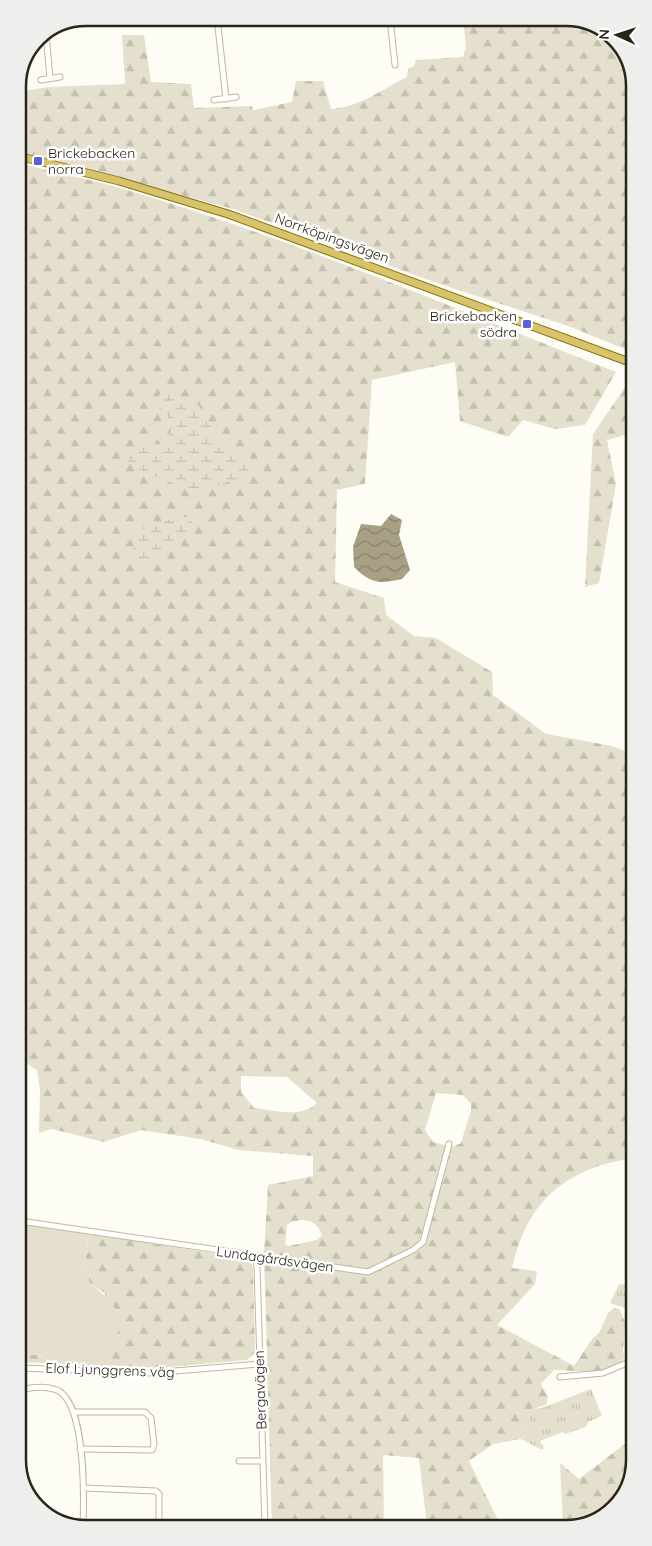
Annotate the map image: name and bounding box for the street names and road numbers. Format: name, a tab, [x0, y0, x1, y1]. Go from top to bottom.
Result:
street label: Norrköpingsvägen	[272, 209, 392, 267]
street label: Lundagårdsvägen	[215, 1242, 335, 1276]
street label: Bergavägen	[250, 1350, 270, 1430]
street label: Elof Ljunggrens väg	[45, 1359, 175, 1381]

